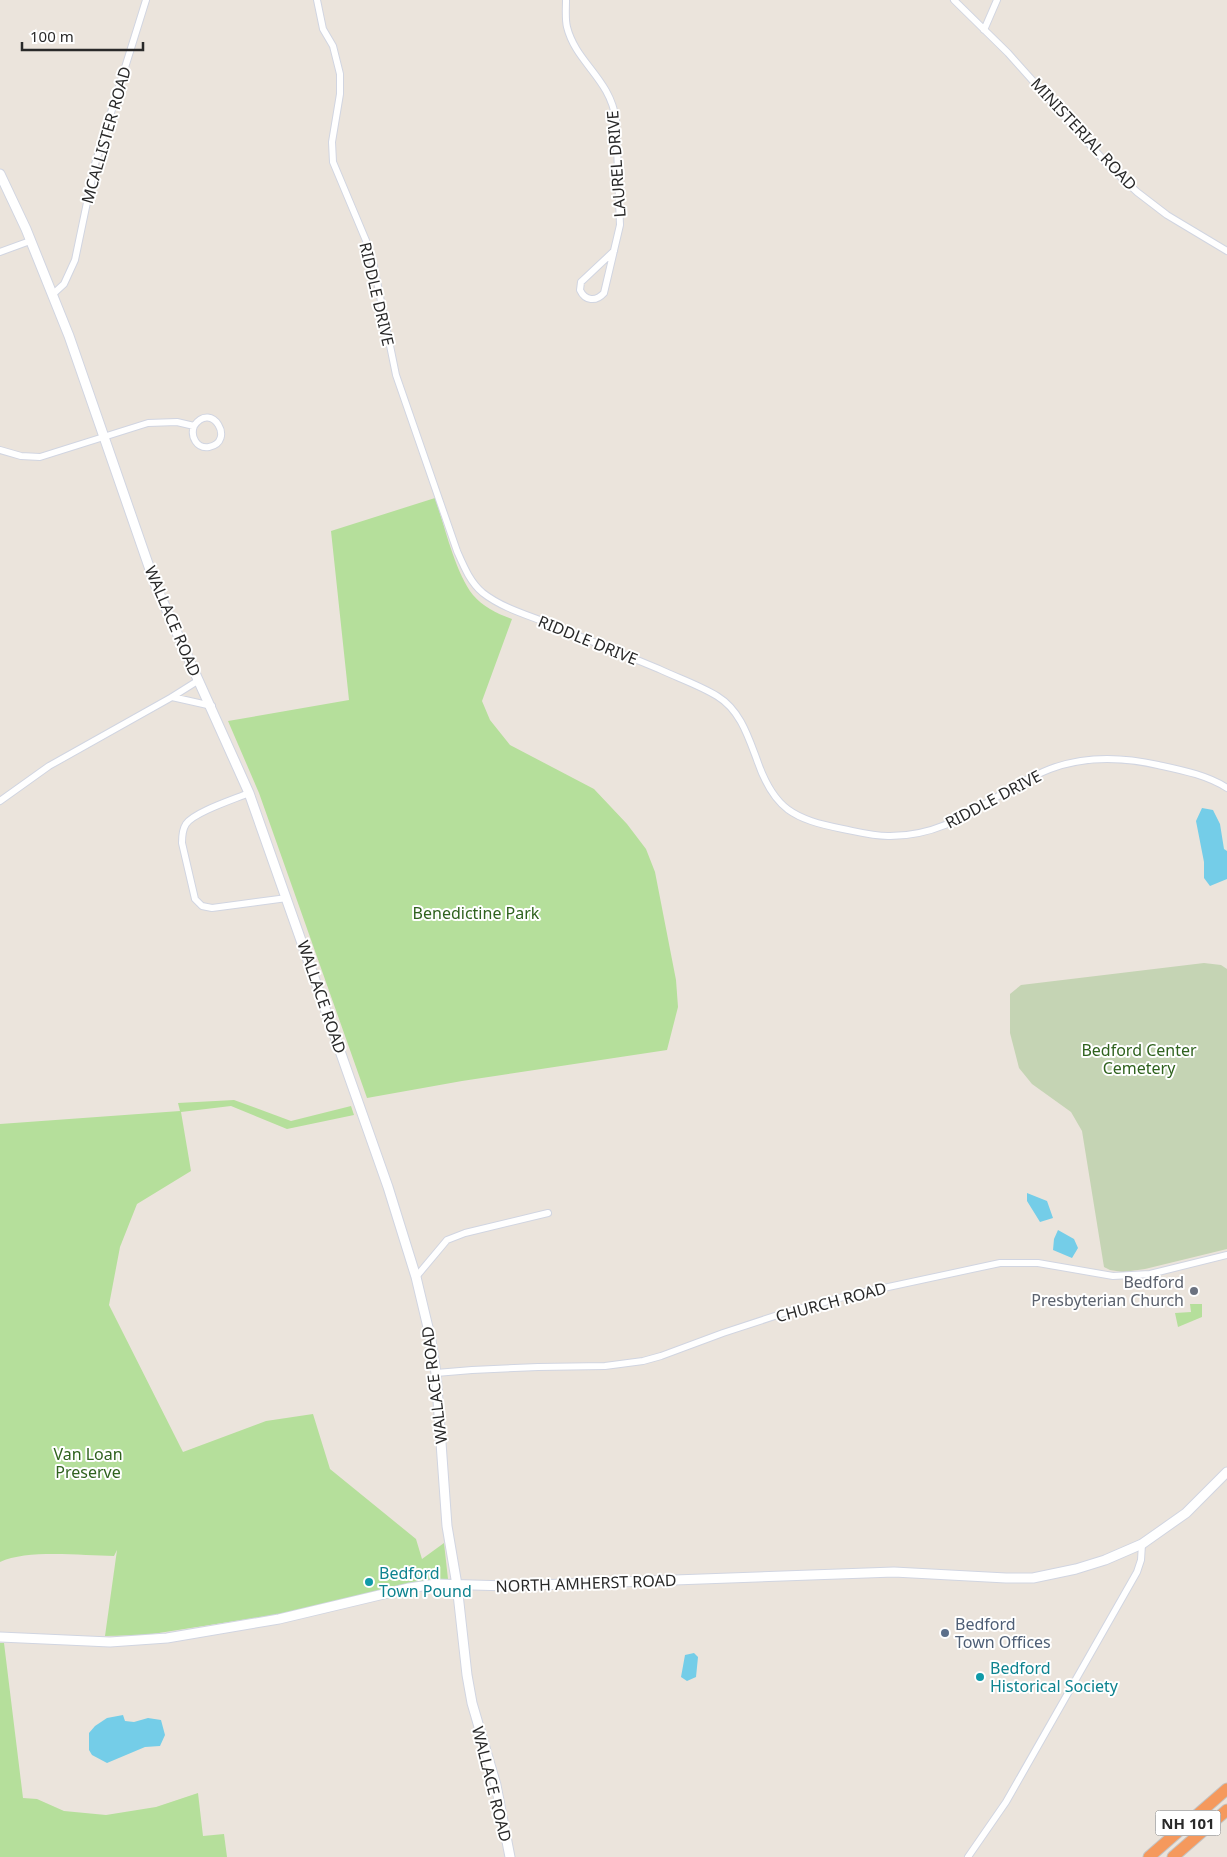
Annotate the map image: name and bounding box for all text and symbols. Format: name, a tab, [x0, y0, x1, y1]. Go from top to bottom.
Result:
scale bar	[22, 20, 144, 52]
text: 100 m	[30, 26, 74, 46]
street label: MCALLISTER ROAD	[76, 64, 136, 206]
street label: MINISTERIAL ROAD	[1026, 73, 1142, 195]
street label: LAUREL DRIVE	[601, 110, 631, 218]
street label: RIDDLE DRIVE	[354, 240, 400, 348]
street label: WALLACE ROAD	[140, 562, 206, 680]
street label: RIDDLE DRIVE	[535, 610, 641, 670]
street label: RIDDLE DRIVE	[941, 764, 1045, 834]
park label: Benedictine Park	[413, 902, 540, 924]
street label: WALLACE ROAD	[292, 937, 352, 1057]
park label: Bedford Center Cemetery	[1081, 1039, 1197, 1079]
place label: Bedford Presbyterian Church	[1031, 1271, 1184, 1311]
street label: CHURCH ROAD	[773, 1277, 889, 1327]
marker: Bedford Presbyterian Church	[1188, 1285, 1200, 1297]
street label: WALLACE ROAD	[416, 1325, 452, 1445]
park label: Van Loan Preserve	[53, 1443, 123, 1483]
place label: Bedford Town Pound	[379, 1562, 472, 1602]
street label: NORTH AMHERST ROAD	[495, 1569, 677, 1597]
marker: Bedford Town Pound	[363, 1576, 375, 1588]
place label: Bedford Town Offices	[955, 1613, 1051, 1653]
marker: Bedford Town Offices	[939, 1627, 951, 1639]
place label: Bedford Historical Society	[990, 1657, 1119, 1697]
marker: Bedford Historical Society	[974, 1671, 986, 1683]
street label: WALLACE ROAD	[467, 1724, 517, 1844]
road number: NH 101	[1156, 1810, 1220, 1836]

